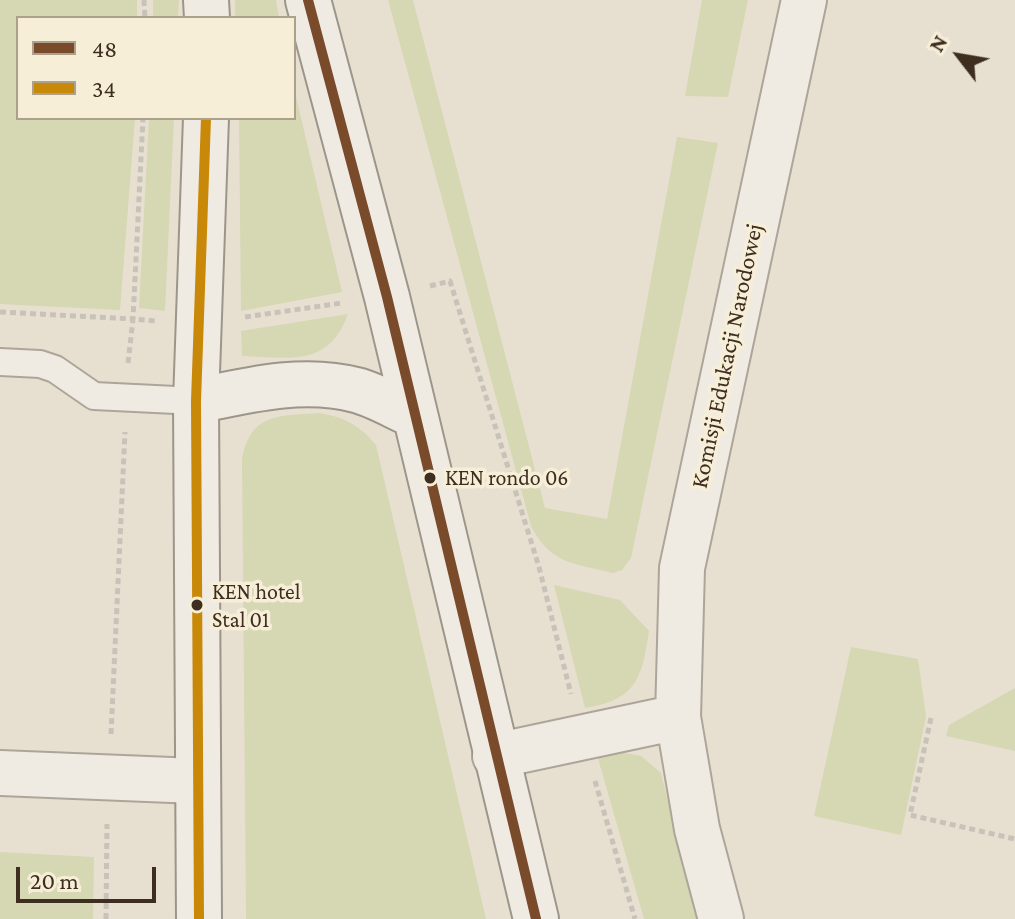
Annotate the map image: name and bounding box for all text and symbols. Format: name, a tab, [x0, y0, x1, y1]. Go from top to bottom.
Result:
legend	[16, 16, 296, 120]
north arrow	[919, 16, 999, 96]
text: N	[923, 31, 953, 56]
text: 48	[92, 35, 117, 62]
text: 34	[92, 75, 116, 102]
street label: Komisji Edukacji Narodowej	[685, 221, 769, 491]
place label: KEN rondo 06	[445, 465, 568, 491]
marker: KEN rondo 06	[422, 470, 438, 486]
place label: KEN hotel Stal 01	[212, 579, 300, 630]
marker: KEN hotel Stal 01	[189, 597, 205, 613]
scale bar	[20, 851, 160, 901]
text: 20 m	[30, 867, 79, 894]

